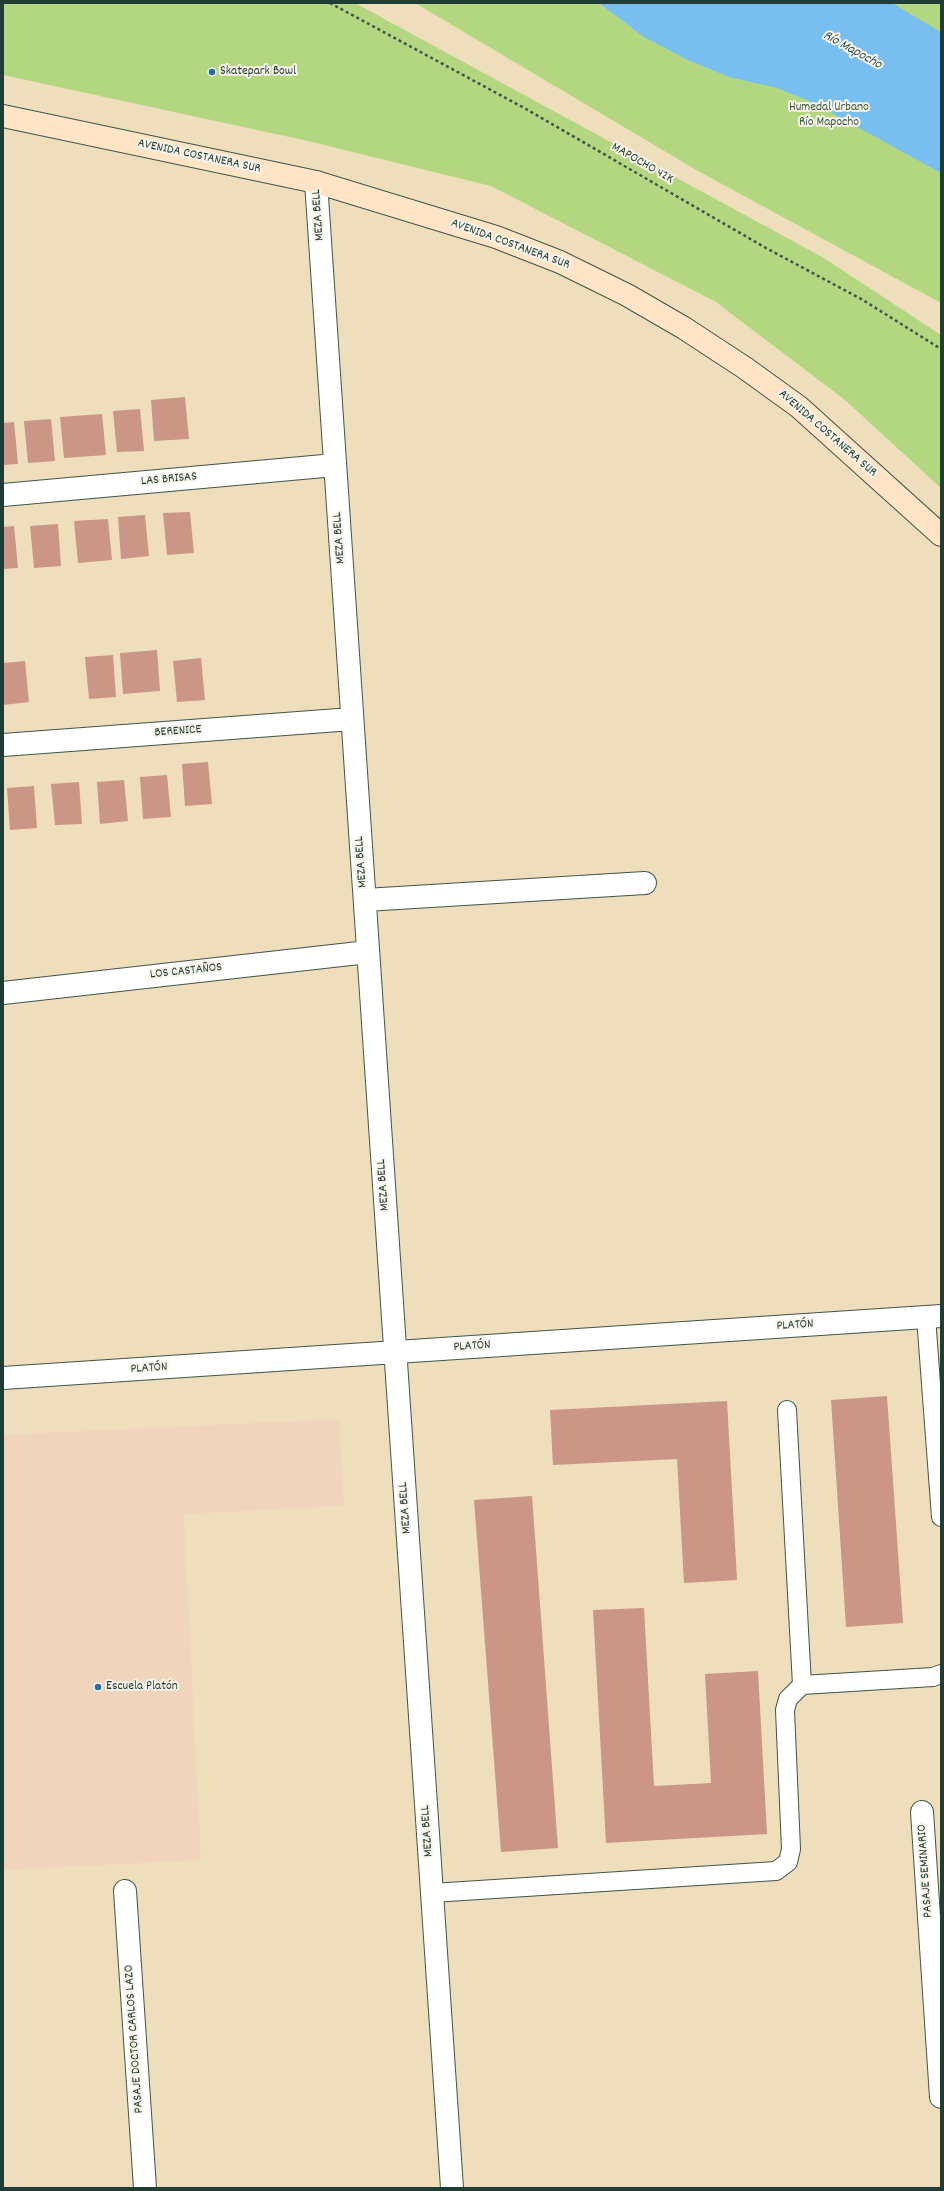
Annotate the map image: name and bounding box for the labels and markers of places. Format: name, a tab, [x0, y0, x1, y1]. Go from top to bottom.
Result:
place label: Skatepark Bowl	[220, 64, 296, 80]
marker: Skatepark Bowl	[207, 67, 217, 77]
place label: Escuela Platón	[106, 1679, 178, 1695]
marker: Escuela Platón	[93, 1682, 103, 1692]

